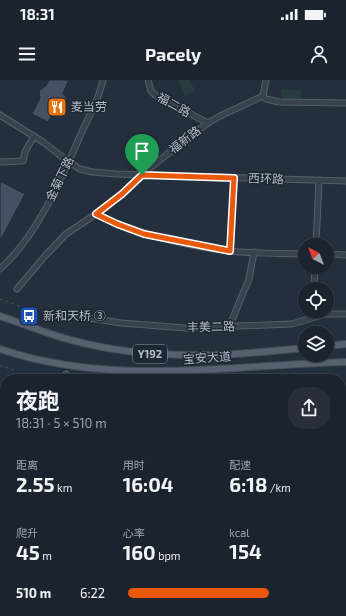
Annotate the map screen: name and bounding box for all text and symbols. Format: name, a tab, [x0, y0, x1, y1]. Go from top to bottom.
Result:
text: 18:31	[20, 5, 55, 23]
icon: menu	[16, 43, 38, 65]
text: Pacely	[145, 43, 201, 65]
icon: person	[308, 43, 330, 65]
street label: 福二路	[155, 89, 194, 119]
restaurant icon: 麦当劳	[46, 96, 68, 118]
place label: 麦当劳	[71, 99, 107, 113]
street label: 福新路	[166, 123, 203, 156]
pin	[125, 134, 159, 175]
icon: arrive	[131, 140, 153, 162]
street label: 金菊下路	[42, 154, 76, 203]
street label: 西环路	[248, 170, 284, 186]
north arrow	[298, 238, 334, 274]
map controls	[298, 238, 334, 362]
button: locate	[298, 282, 334, 318]
bus stop icon: 新和天桥 ③	[18, 305, 40, 327]
place label: 新和天桥 ③	[43, 308, 106, 322]
street label: 丰美二路	[187, 319, 235, 333]
button: layers	[298, 326, 334, 362]
road number: Y192	[133, 345, 167, 363]
street label: 宝安大道	[182, 348, 231, 366]
text: 夜跑	[16, 387, 60, 413]
button: share	[288, 387, 330, 429]
text: 18:31 · 5 × 510 m	[16, 415, 107, 431]
text: 距离	[16, 458, 38, 471]
text: 用时	[123, 458, 145, 471]
text: 配速	[229, 458, 251, 471]
text: 2.55	[16, 472, 55, 496]
text: 16:04	[123, 472, 174, 496]
text: 6:18	[229, 472, 267, 496]
text: km	[55, 481, 72, 494]
text: /km	[267, 481, 291, 494]
text: 爬升	[16, 526, 38, 539]
text: 心率	[123, 526, 145, 539]
text: kcal	[229, 526, 249, 539]
text: 154	[229, 539, 262, 563]
text: 45	[16, 540, 40, 564]
text: 160	[123, 540, 156, 564]
text: m	[40, 549, 52, 562]
text: bpm	[156, 549, 180, 562]
text: 510 m	[16, 585, 51, 601]
text: 6:22	[80, 585, 105, 601]

